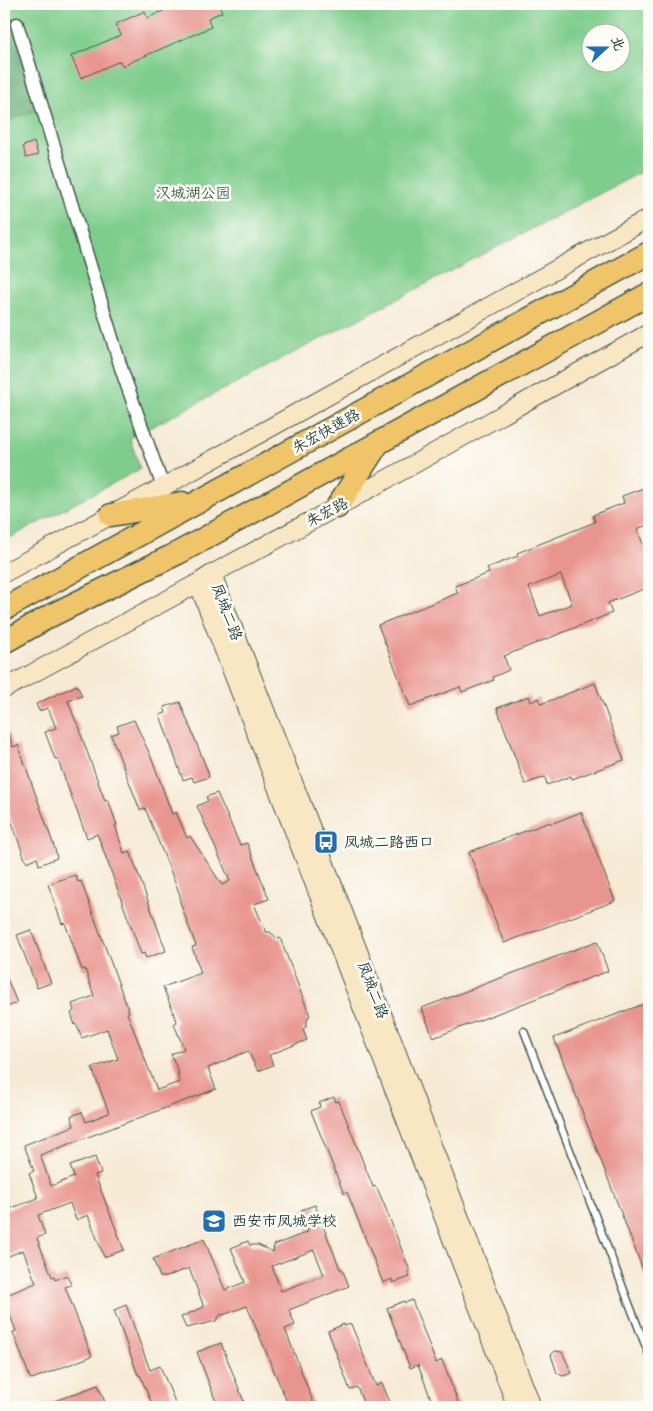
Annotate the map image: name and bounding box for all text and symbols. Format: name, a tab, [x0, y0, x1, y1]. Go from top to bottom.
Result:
north arrow	[580, 22, 630, 72]
text: 北	[604, 33, 630, 54]
park label: 汉城湖公园	[155, 182, 231, 206]
street label: 朱宏快速路	[288, 403, 365, 461]
street label: 朱宏路	[302, 492, 353, 534]
street label: 凤城二路	[204, 580, 248, 645]
bus stop icon: 凤城二路西口	[313, 829, 339, 855]
place label: 凤城二路西口	[344, 831, 434, 855]
street label: 凤城二路	[350, 958, 394, 1023]
school or university icon: 西安市凤城学校	[201, 1208, 227, 1234]
place label: 西安市凤城学校	[232, 1210, 337, 1234]

